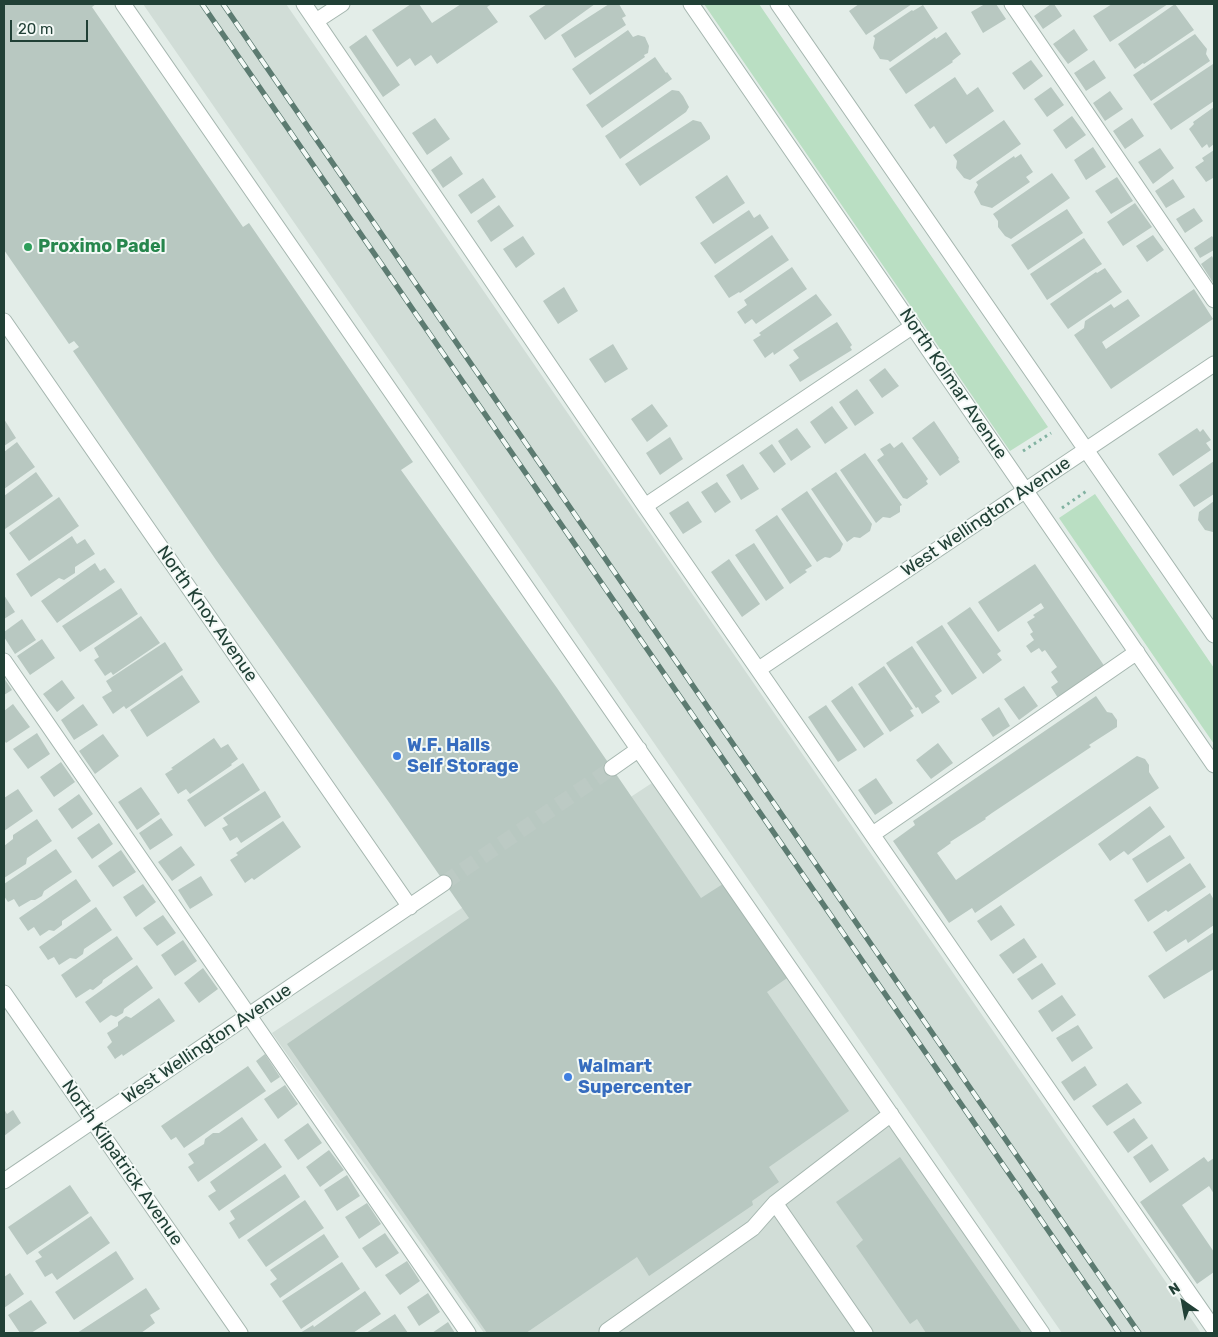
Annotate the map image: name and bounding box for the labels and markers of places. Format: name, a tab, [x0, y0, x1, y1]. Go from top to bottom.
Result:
place label: Proximo Padel	[38, 236, 166, 258]
marker: Proximo Padel	[22, 241, 34, 253]
place label: W.F. Halls Self Storage	[407, 735, 519, 778]
marker: W.F. Halls Self Storage	[391, 750, 403, 762]
place label: Walmart Supercenter	[578, 1056, 692, 1098]
marker: Walmart Supercenter	[562, 1071, 574, 1083]

